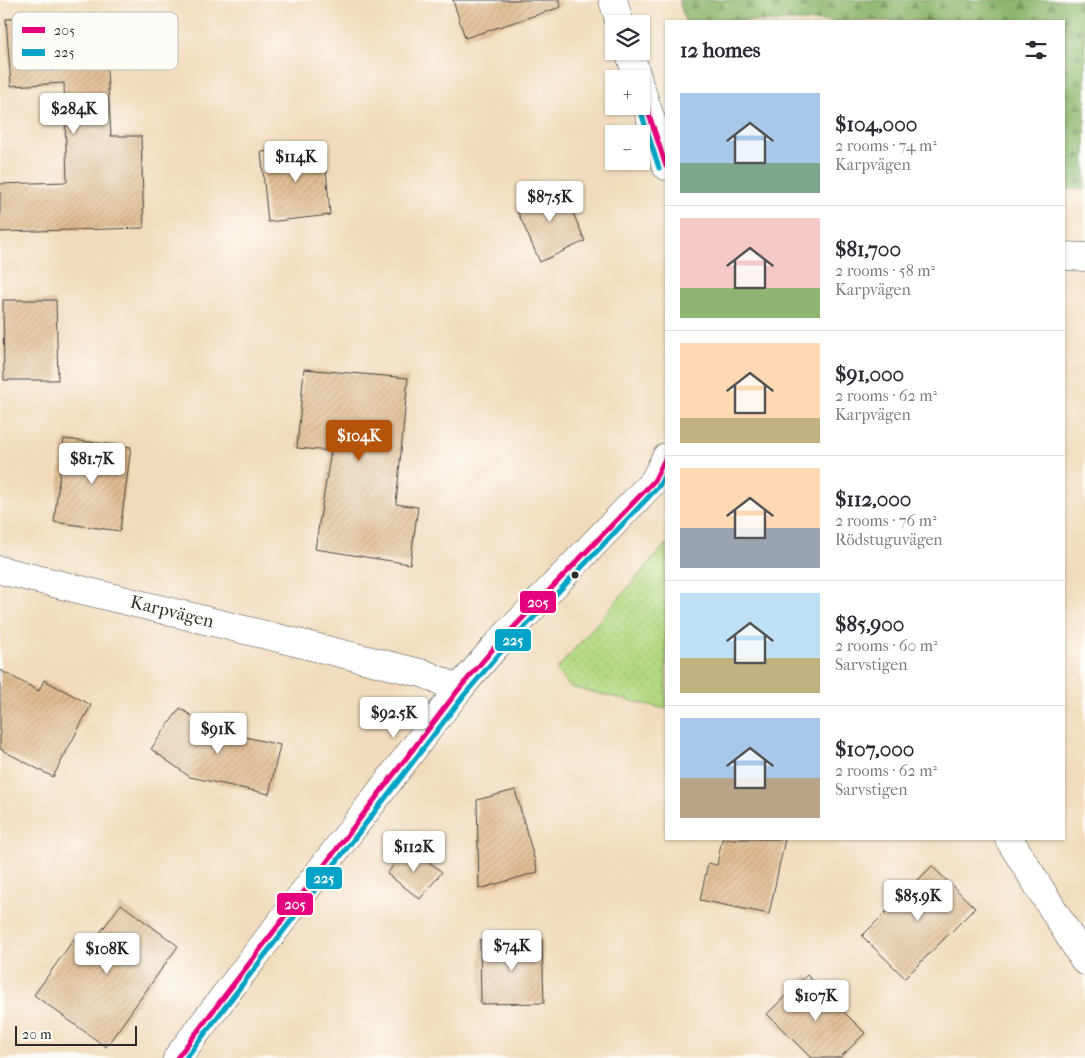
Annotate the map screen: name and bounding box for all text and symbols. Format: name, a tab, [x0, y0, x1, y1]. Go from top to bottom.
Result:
legend	[12, 12, 178, 70]
map controls	[605, 15, 650, 170]
button: layers	[605, 15, 650, 60]
text: 205	[54, 22, 75, 39]
icon: filters	[1022, 36, 1050, 64]
text: 12 homes	[680, 38, 761, 62]
text: 225	[54, 44, 74, 61]
button: +	[605, 70, 650, 115]
pin: $284K	[39, 92, 109, 135]
text: $284K	[51, 99, 97, 118]
text: $104,000	[835, 112, 917, 136]
icon: home	[720, 113, 780, 173]
button: −	[605, 125, 650, 170]
text: 2 rooms · 74 m²	[835, 136, 937, 155]
pin: $114K	[261, 140, 331, 183]
text: $114K	[275, 147, 317, 166]
text: Karpvägen	[835, 155, 911, 174]
pin: $87.5K	[509, 180, 591, 223]
text: $87.5K	[527, 187, 573, 206]
text: $81,700	[835, 237, 901, 261]
icon: home	[720, 238, 780, 298]
text: 2 rooms · 58 m²	[835, 261, 935, 280]
text: Karpvägen	[835, 280, 911, 299]
text: $91,000	[835, 362, 904, 386]
icon: home	[720, 363, 780, 423]
text: 2 rooms · 62 m²	[835, 386, 937, 405]
text: Karpvägen	[835, 405, 911, 424]
pin: $104K	[324, 420, 394, 462]
text: $104K	[337, 426, 381, 445]
pin: $81.7K	[51, 442, 133, 485]
text: $81.7K	[70, 449, 114, 468]
text: $112,000	[835, 487, 911, 511]
icon: home	[720, 488, 780, 548]
text: 2 rooms · 76 m²	[835, 511, 936, 530]
text: Rödstuguvägen	[835, 530, 943, 549]
unlabelled marker	[570, 570, 580, 580]
line badge: 205	[519, 590, 557, 614]
street label: Karpvägen	[128, 591, 216, 633]
text: 205	[528, 594, 548, 611]
text: $85,900	[835, 612, 904, 636]
icon: home	[720, 613, 780, 673]
line badge: 225	[494, 628, 532, 652]
text: 225	[503, 632, 523, 649]
text: 2 rooms · 60 m²	[835, 636, 938, 655]
text: Sarvstigen	[835, 655, 908, 674]
pin: $92.5K	[353, 696, 435, 739]
text: $92.5K	[371, 703, 417, 722]
pin: $91K	[188, 712, 248, 755]
text: $91K	[201, 719, 235, 738]
text: $107,000	[835, 737, 914, 761]
icon: home	[720, 738, 780, 798]
text: 2 rooms · 62 m²	[835, 761, 937, 780]
text: Sarvstigen	[835, 780, 908, 799]
pin: $112K	[379, 830, 449, 873]
text: $112K	[394, 837, 434, 856]
line badge: 225	[305, 866, 343, 890]
text: 225	[314, 870, 334, 887]
pin: $85.9K	[877, 880, 959, 922]
text: $85.9K	[895, 886, 941, 905]
line badge: 205	[276, 892, 314, 916]
text: 205	[285, 896, 305, 913]
pin: $74K	[482, 930, 542, 972]
pin: $108K	[72, 932, 142, 975]
text: $74K	[493, 936, 531, 955]
text: $108K	[86, 939, 128, 958]
pin: $107K	[781, 980, 851, 1022]
text: $107K	[795, 986, 837, 1005]
scale bar	[15, 1023, 138, 1046]
text: 20 m	[22, 1026, 52, 1043]

